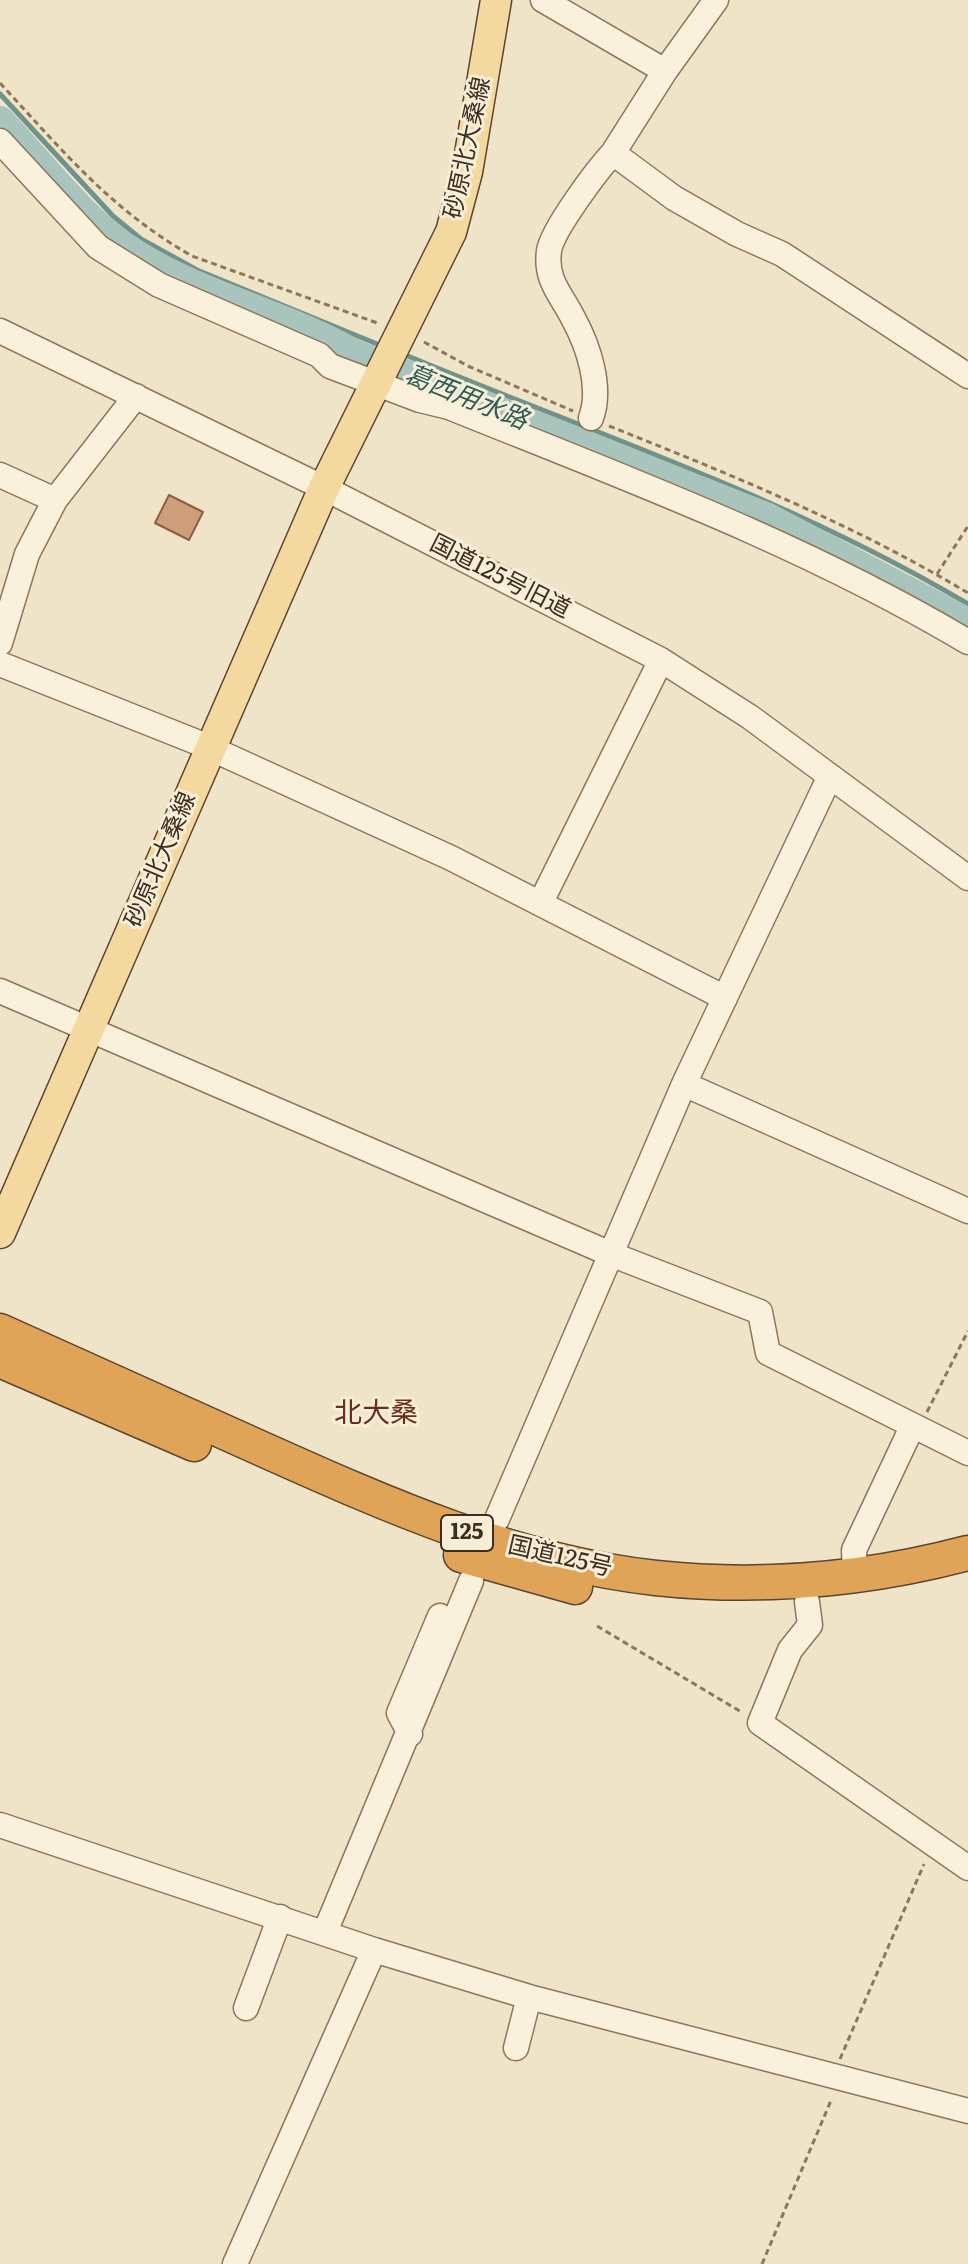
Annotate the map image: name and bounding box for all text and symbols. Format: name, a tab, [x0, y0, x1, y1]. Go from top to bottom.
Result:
street label: 砂原北大桑線	[439, 75, 497, 221]
water label: 葛西用水路	[400, 359, 532, 437]
street label: 国道125号旧道	[425, 529, 575, 625]
street label: 砂原北大桑線	[120, 788, 202, 932]
district label: 北大桑	[334, 1397, 418, 1431]
road number: 125	[441, 1515, 493, 1551]
street label: 国道125号	[505, 1531, 615, 1583]

